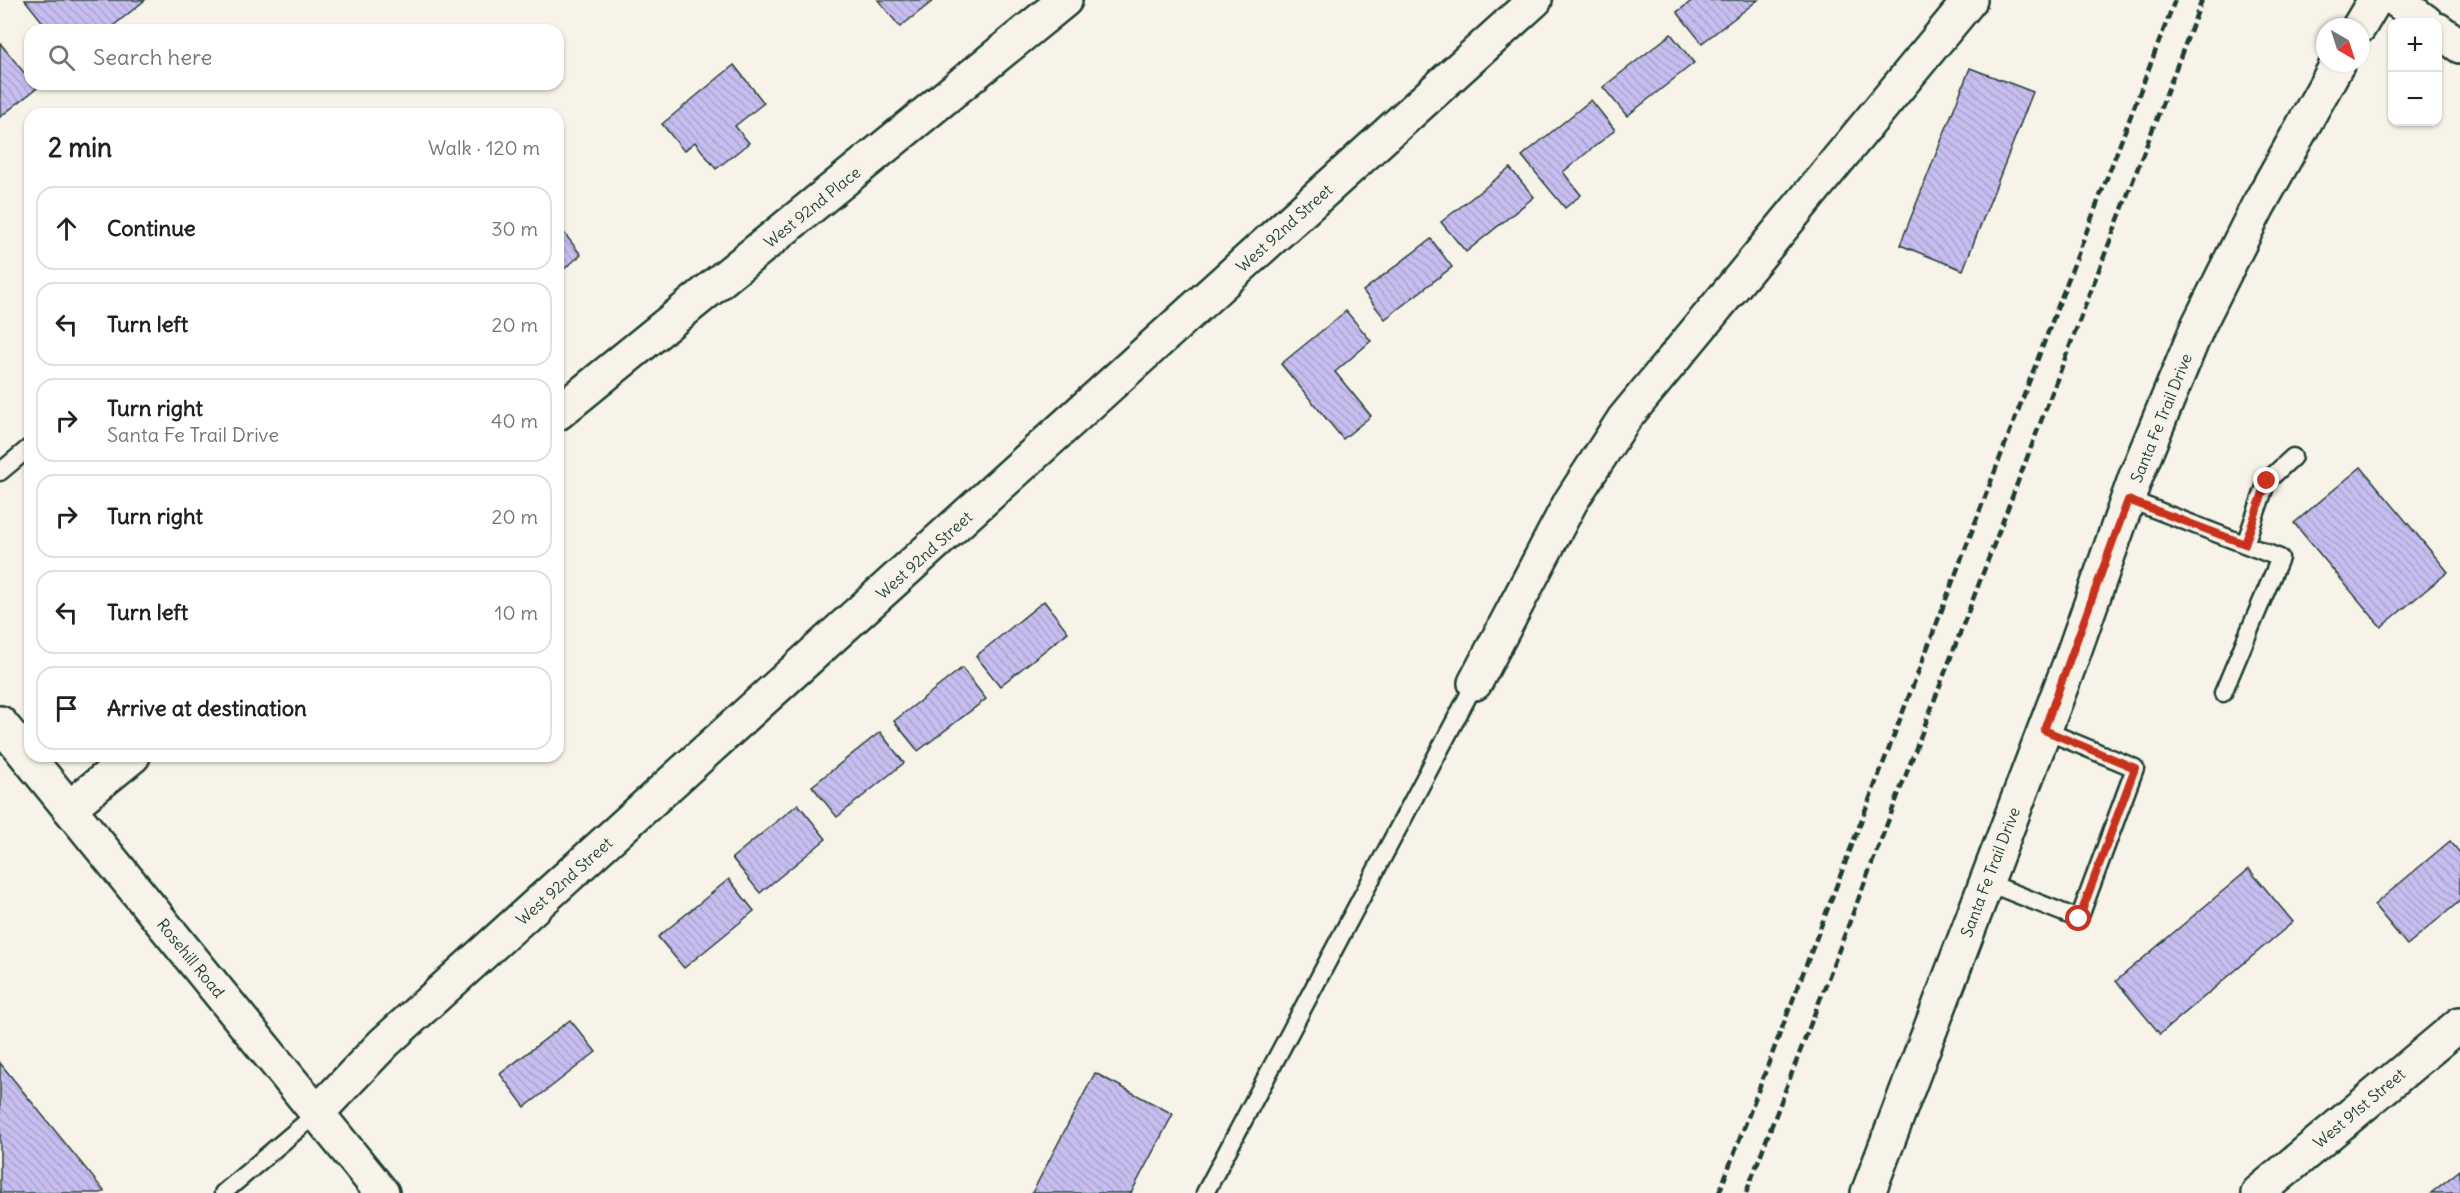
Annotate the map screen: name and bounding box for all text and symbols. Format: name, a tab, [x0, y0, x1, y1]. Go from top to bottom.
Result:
north arrow	[2316, 18, 2370, 72]
map controls	[2388, 18, 2442, 126]
button: +	[2388, 18, 2442, 72]
search box	[24, 24, 564, 90]
icon: search	[45, 41, 78, 74]
text: Search here	[93, 43, 212, 71]
button: −	[2388, 72, 2442, 126]
text: 2 min	[48, 131, 112, 164]
text: Walk · 120 m	[428, 135, 540, 160]
street label: West 92nd Place	[760, 162, 864, 252]
street label: West 92nd Street	[1232, 179, 1337, 276]
icon: ahead	[50, 212, 83, 245]
text: Continue	[107, 214, 196, 242]
text: 30 m	[491, 216, 538, 241]
icon: left	[50, 308, 83, 341]
text: Turn left	[107, 310, 188, 338]
text: 20 m	[492, 312, 538, 337]
street label: Santa Fe Trail Drive	[2126, 350, 2196, 486]
text: Turn right	[107, 394, 203, 422]
icon: right	[50, 404, 83, 437]
text: 40 m	[491, 408, 538, 433]
text: Santa Fe Trail Drive	[107, 422, 279, 447]
route end	[2253, 467, 2279, 493]
icon: right	[50, 500, 83, 533]
text: Turn right	[107, 502, 203, 530]
text: 20 m	[492, 504, 538, 529]
street label: West 92nd Street	[872, 506, 977, 603]
icon: left	[50, 596, 83, 629]
text: Turn left	[107, 598, 188, 626]
text: 10 m	[495, 600, 538, 625]
icon: arrive	[50, 692, 83, 725]
text: Arrive at destination	[107, 694, 307, 722]
street label: Santa Fe Trail Drive	[1956, 804, 2024, 940]
street label: West 92nd Street	[512, 832, 617, 929]
route start	[2065, 905, 2091, 931]
street label: Rosehill Road	[153, 914, 229, 1002]
street label: West 91st Street	[2309, 1063, 2409, 1152]

